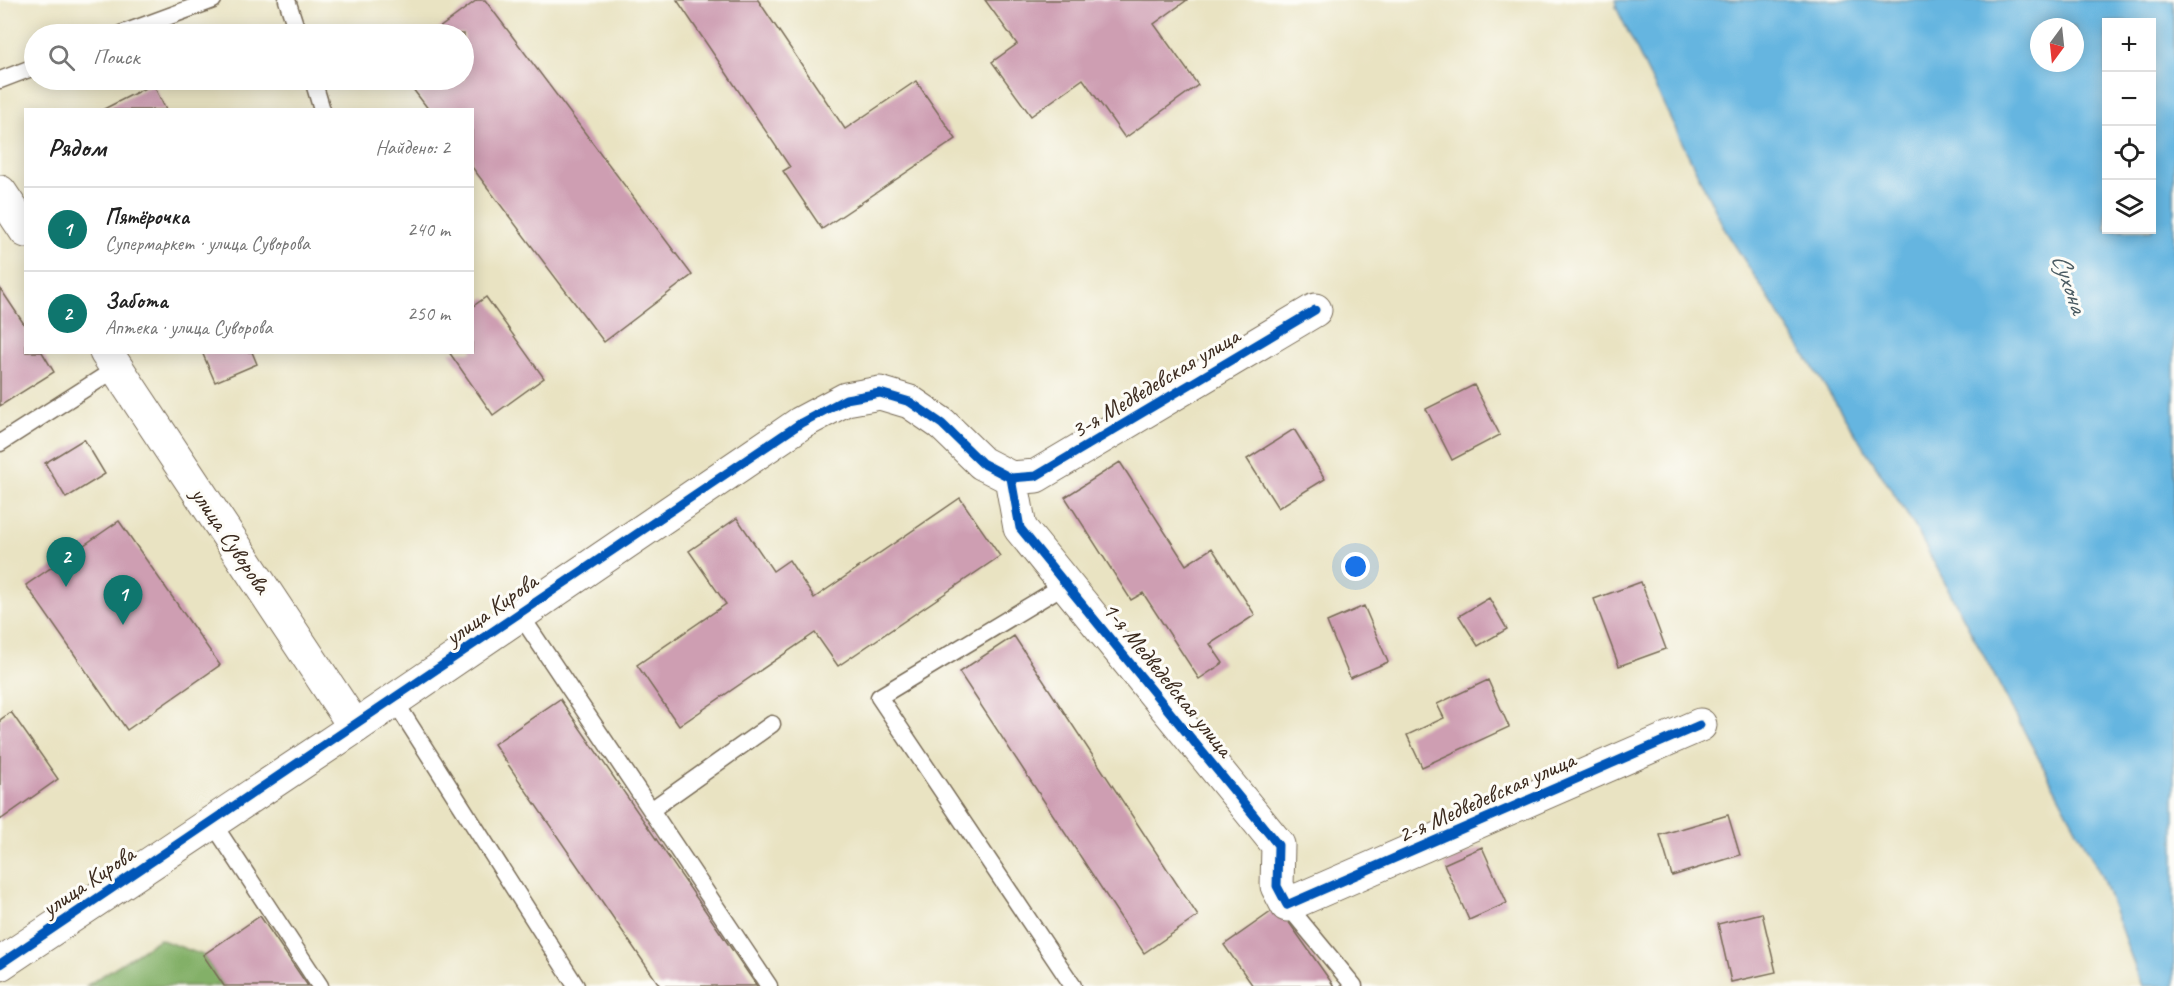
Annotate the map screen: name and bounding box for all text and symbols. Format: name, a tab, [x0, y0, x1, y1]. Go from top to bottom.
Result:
north arrow	[2030, 18, 2084, 72]
map controls	[2102, 18, 2156, 234]
button: +	[2102, 18, 2156, 72]
search box	[24, 24, 474, 90]
icon: search	[45, 41, 78, 74]
text: Поиск	[93, 43, 139, 71]
button: −	[2102, 72, 2156, 126]
button: locate	[2102, 126, 2156, 180]
text: Рядом	[48, 131, 106, 164]
text: Найдено: 2	[375, 135, 450, 160]
button: layers	[2102, 180, 2156, 234]
text: Пятёрочка	[105, 203, 189, 231]
text: 1	[63, 217, 72, 242]
text: 240 m	[407, 217, 450, 242]
text: Супермаркет · улица Суворова	[105, 231, 310, 256]
water label: Сухона	[2044, 249, 2097, 320]
text: Забота	[105, 287, 168, 315]
text: 2	[63, 301, 72, 326]
text: 250 m	[407, 301, 450, 326]
text: Аптека · улица Суворова	[105, 315, 272, 340]
street label: 3-я Медведевская улица	[1065, 320, 1247, 445]
street label: улица Суворова	[183, 479, 279, 600]
pin: 2	[46, 538, 86, 587]
your location	[1341, 552, 1370, 581]
street label: улица Кирова	[437, 565, 545, 653]
pin: 1	[104, 576, 142, 625]
street label: 1-я Медведевская улица	[1096, 595, 1241, 764]
street label: 2-я Медведевская улица	[1393, 744, 1581, 850]
street label: улица Кирова	[34, 838, 142, 924]

